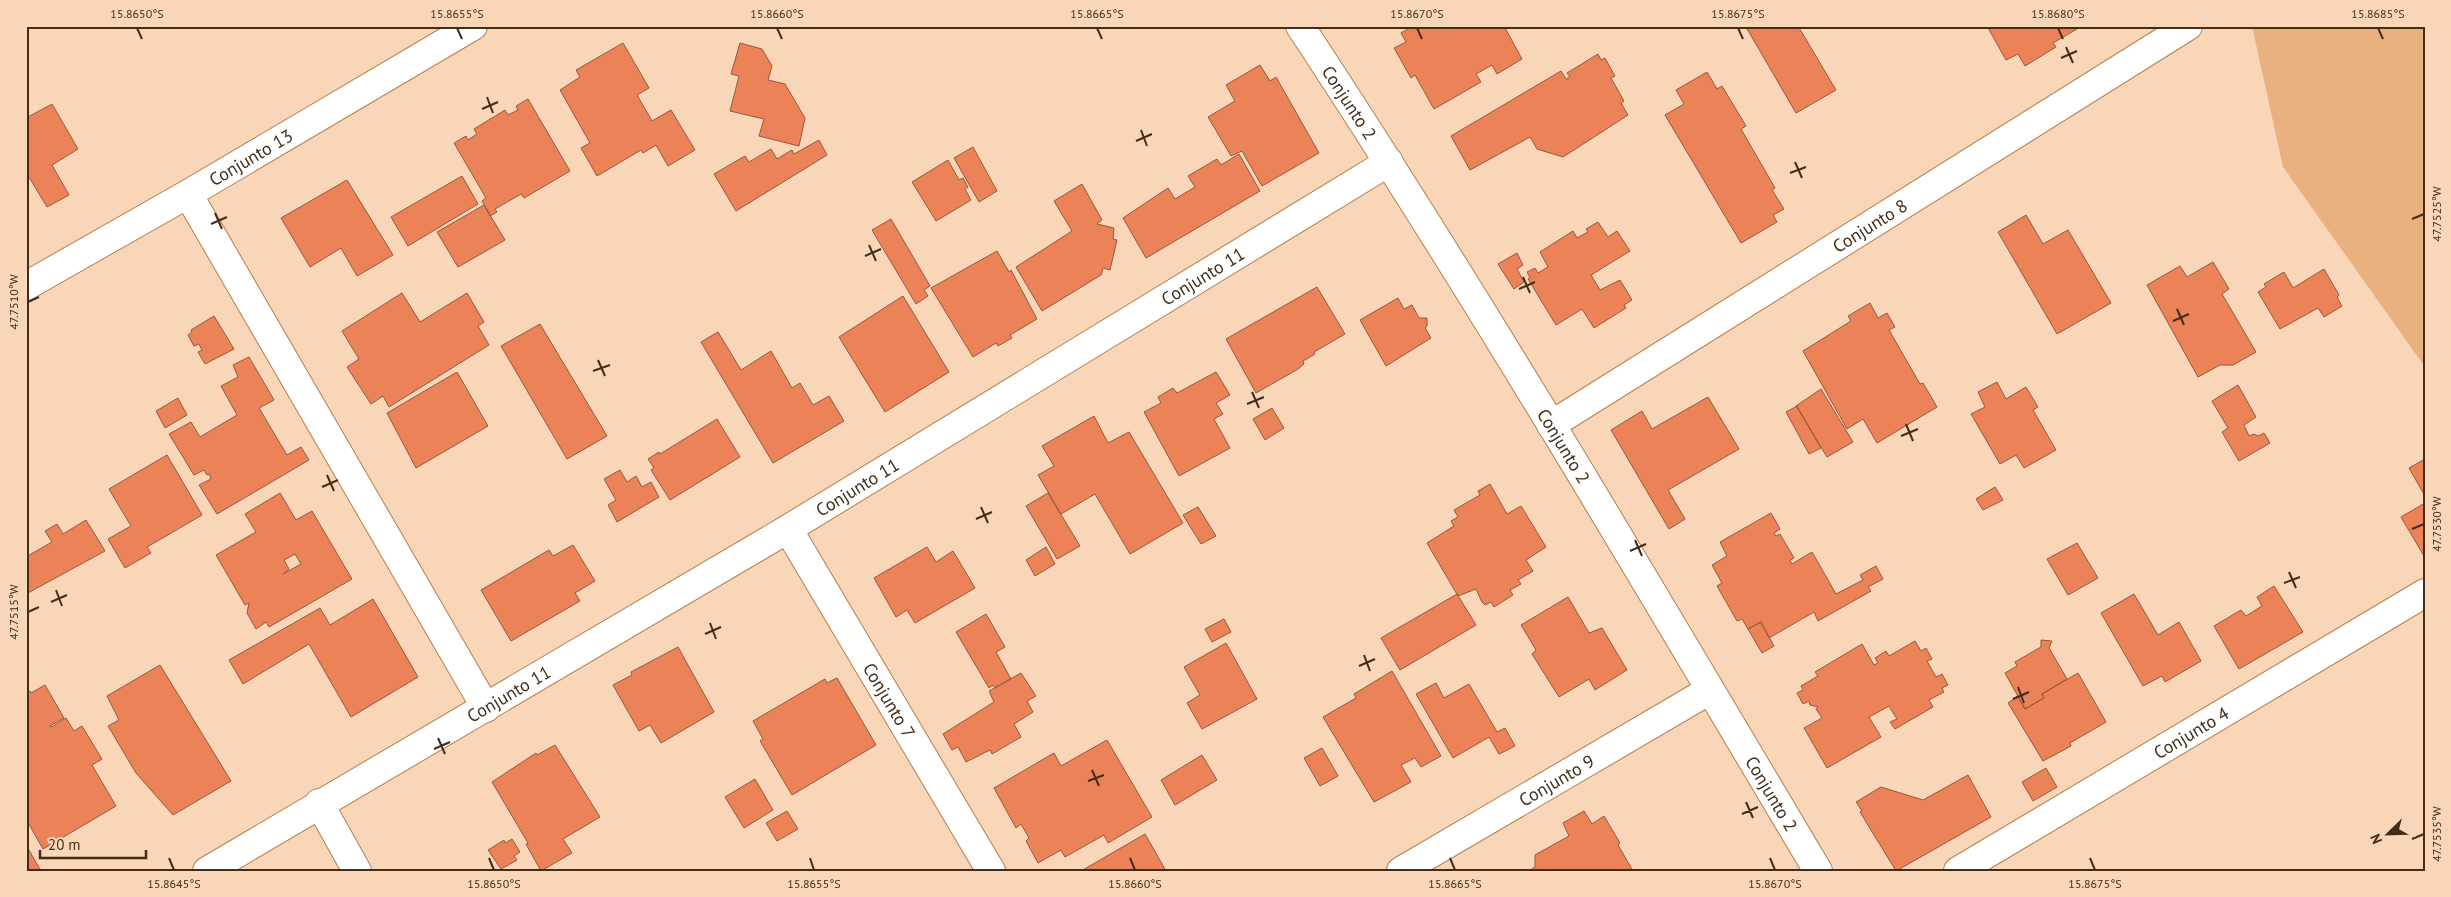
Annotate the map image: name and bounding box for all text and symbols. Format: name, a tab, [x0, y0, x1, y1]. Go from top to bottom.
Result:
text: 15.8650°S	[110, 6, 164, 21]
text: 15.8655°S	[430, 6, 484, 21]
text: 15.8660°S	[750, 6, 804, 21]
text: 15.8665°S	[1070, 6, 1124, 21]
text: 15.8670°S	[1390, 6, 1444, 21]
text: 15.8675°S	[1711, 6, 1765, 21]
text: 15.8680°S	[2031, 6, 2085, 21]
text: 15.8685°S	[2351, 6, 2405, 21]
street label: Conjunto 2	[1317, 61, 1382, 144]
street label: Conjunto 13	[204, 123, 297, 191]
text: 47.7525°W	[2429, 186, 2444, 242]
street label: Conjunto 8	[1828, 193, 1911, 257]
street label: Conjunto 11	[1157, 242, 1249, 310]
text: 47.7510°W	[6, 274, 21, 330]
street label: Conjunto 2	[1533, 404, 1596, 488]
street label: Conjunto 11	[811, 453, 903, 521]
text: 47.7530°W	[2429, 496, 2444, 552]
text: 47.7515°W	[6, 584, 21, 640]
street label: Conjunto 7	[858, 658, 921, 742]
street label: Conjunto 11	[462, 660, 555, 727]
street label: Conjunto 4	[2149, 701, 2233, 764]
street label: Conjunto 9	[1514, 749, 1598, 811]
street label: Conjunto 2	[1741, 752, 1803, 835]
text: 47.7535°W	[2429, 806, 2444, 862]
north arrow	[2364, 810, 2414, 860]
scale bar	[40, 827, 146, 859]
text: N	[2366, 831, 2386, 847]
text: 20 m	[48, 835, 81, 854]
text: 15.8645°S	[147, 876, 201, 891]
text: 15.8650°S	[467, 876, 521, 891]
text: 15.8655°S	[787, 876, 841, 891]
text: 15.8660°S	[1108, 876, 1162, 891]
text: 15.8665°S	[1428, 876, 1482, 891]
text: 15.8670°S	[1748, 876, 1802, 891]
text: 15.8675°S	[2068, 876, 2122, 891]

